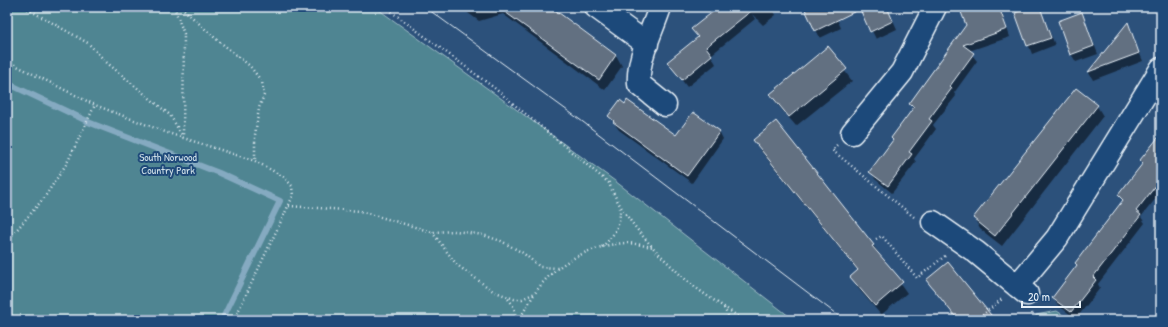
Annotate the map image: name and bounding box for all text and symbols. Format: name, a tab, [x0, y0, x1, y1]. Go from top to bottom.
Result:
park label: South Norwood Country Park	[139, 150, 197, 177]
scale bar	[1022, 283, 1080, 309]
text: 20 m	[1028, 288, 1050, 305]

